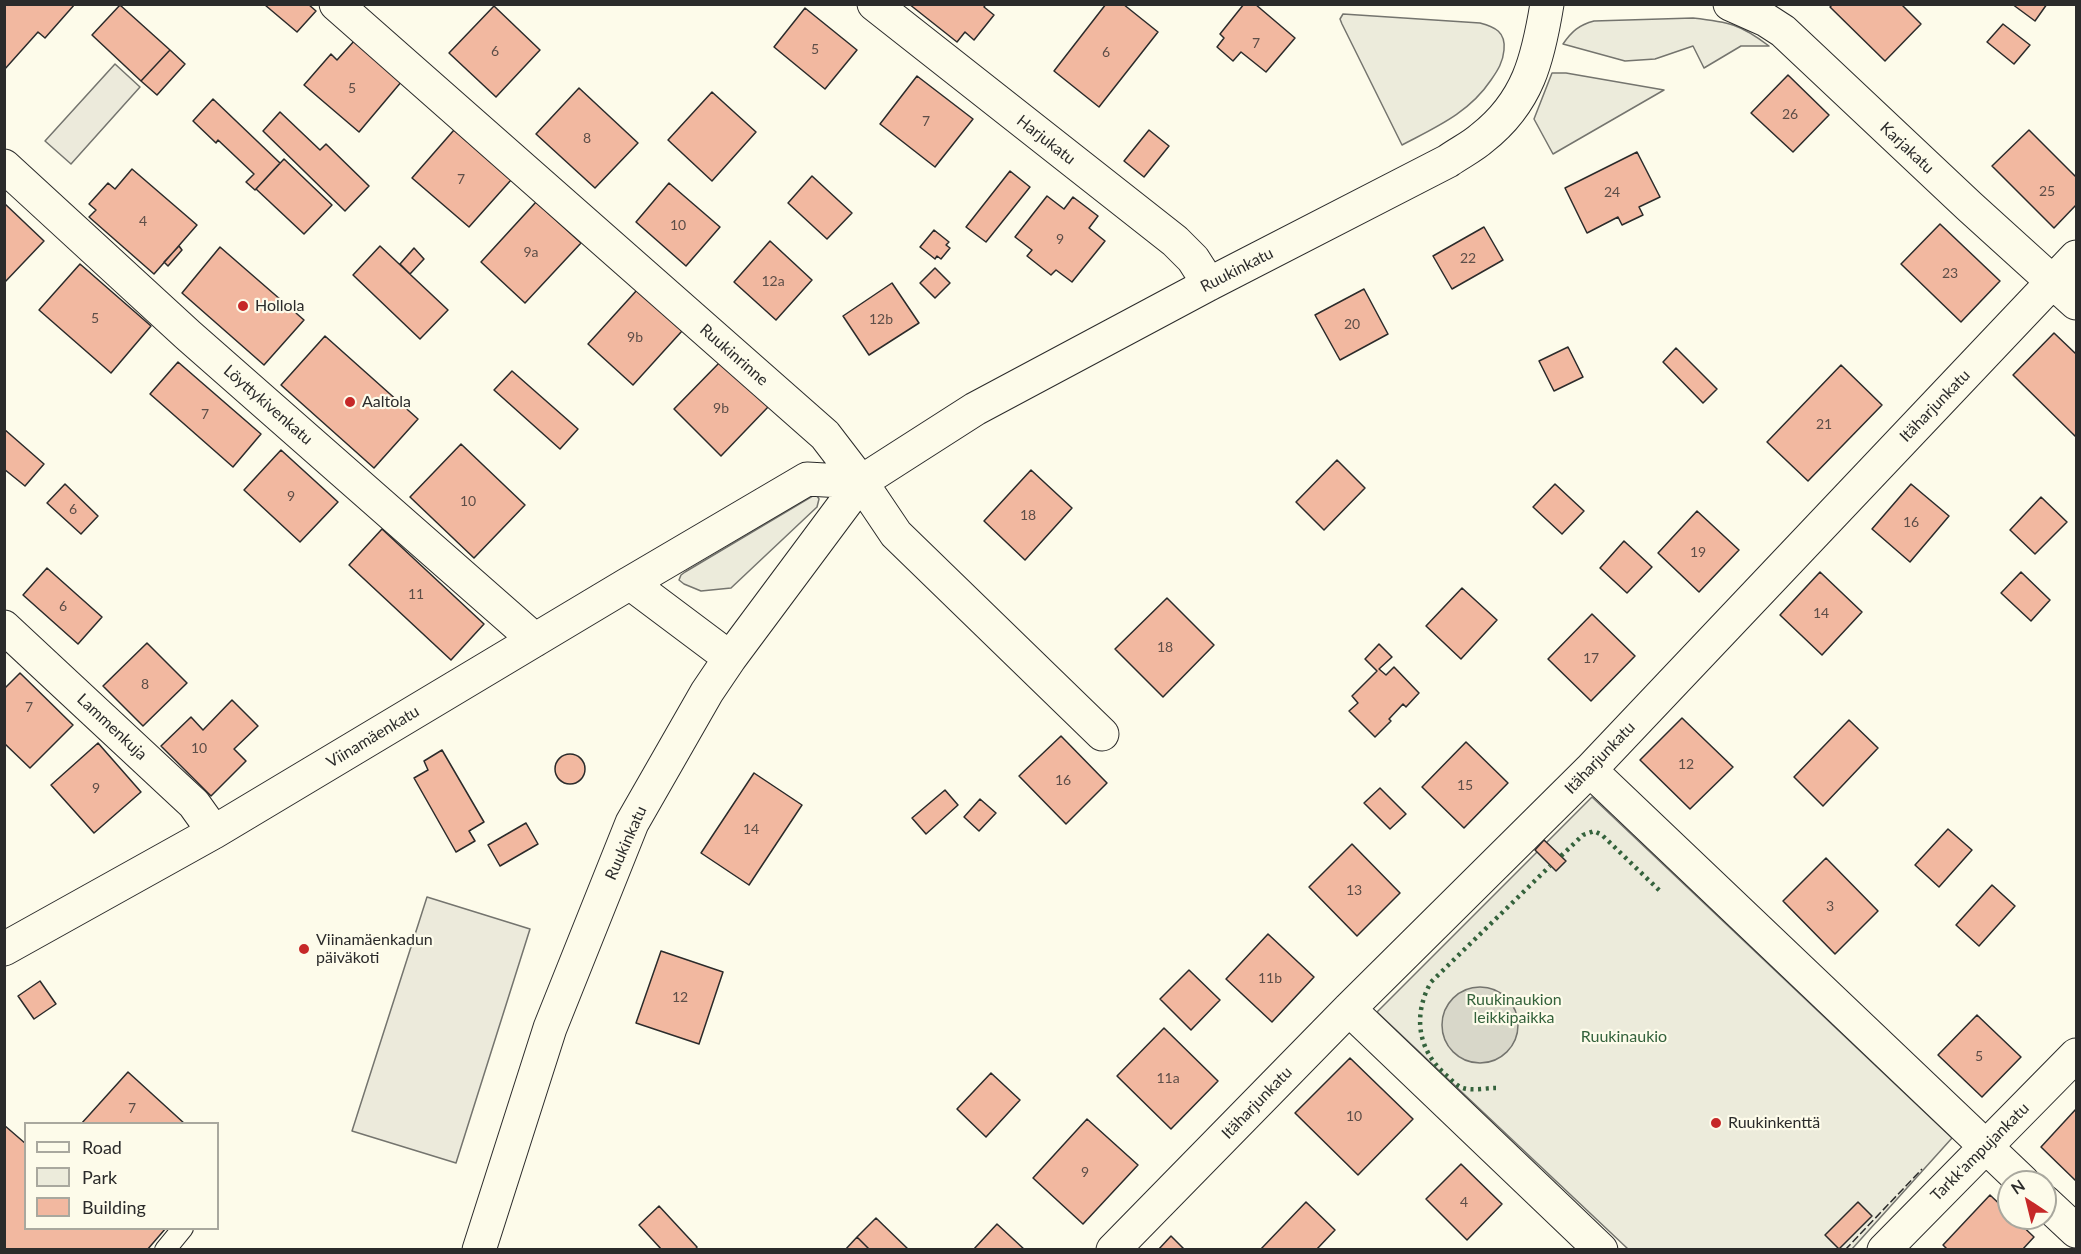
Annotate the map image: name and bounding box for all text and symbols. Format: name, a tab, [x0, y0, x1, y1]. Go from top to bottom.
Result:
house number: 7	[1252, 35, 1260, 51]
house number: 5	[811, 41, 819, 57]
house number: 6	[491, 43, 499, 59]
house number: 6	[1102, 44, 1110, 60]
house number: 5	[348, 80, 356, 96]
house number: 26	[1782, 106, 1798, 122]
street label: Harjukatu	[1013, 111, 1079, 169]
house number: 7	[922, 113, 930, 129]
street label: Karjakatu	[1876, 118, 1938, 178]
house number: 8	[583, 130, 591, 146]
house number: 7	[457, 171, 465, 187]
house number: 25	[2039, 183, 2055, 199]
house number: 24	[1604, 184, 1620, 200]
house number: 4	[139, 213, 147, 229]
house number: 10	[670, 217, 686, 233]
house number: 9	[1056, 231, 1064, 247]
street label: Ruukinkatu	[1197, 243, 1277, 297]
house number: 9a	[523, 244, 539, 260]
house number: 22	[1460, 250, 1476, 266]
house number: 23	[1942, 265, 1958, 281]
house number: 12a	[761, 273, 785, 289]
place label: Hollola	[255, 296, 304, 316]
marker: Hollola	[236, 299, 250, 313]
house number: 5	[91, 310, 99, 326]
house number: 12b	[869, 311, 893, 327]
house number: 20	[1344, 316, 1360, 332]
street label: Ruukinrinne	[696, 320, 772, 390]
house number: 9b	[627, 329, 643, 345]
street label: Löyttykivenkatu	[219, 361, 317, 449]
street label: Itäharjunkatu	[1896, 366, 1974, 446]
place label: Aaltola	[362, 392, 411, 412]
marker: Aaltola	[343, 395, 357, 409]
house number: 9b	[713, 400, 729, 416]
house number: 7	[201, 406, 209, 422]
house number: 21	[1816, 416, 1832, 432]
house number: 9	[287, 488, 295, 504]
house number: 10	[460, 493, 476, 509]
house number: 6	[69, 501, 77, 517]
house number: 18	[1020, 507, 1036, 523]
house number: 16	[1903, 514, 1919, 530]
house number: 19	[1690, 544, 1706, 560]
house number: 11	[408, 586, 424, 602]
house number: 6	[59, 598, 67, 614]
house number: 14	[1813, 605, 1829, 621]
house number: 18	[1157, 639, 1173, 655]
house number: 17	[1583, 650, 1599, 666]
house number: 8	[141, 676, 149, 692]
street label: Lammenkuja	[73, 690, 151, 764]
house number: 7	[25, 699, 33, 715]
street label: Viinamäenkatu	[323, 702, 423, 772]
street label: Itäharjunkatu	[1561, 718, 1639, 798]
house number: 10	[191, 740, 207, 756]
house number: 12	[1678, 756, 1694, 772]
house number: 16	[1055, 772, 1071, 788]
house number: 15	[1457, 777, 1473, 793]
house number: 9	[92, 780, 100, 796]
street label: Ruukinkatu	[601, 803, 651, 883]
house number: 14	[743, 821, 759, 837]
house number: 13	[1346, 882, 1362, 898]
house number: 3	[1826, 898, 1834, 914]
place label: Viinamäenkadun päiväkoti	[316, 930, 433, 968]
marker: Viinamäenkadun päiväkoti	[297, 942, 311, 956]
house number: 11b	[1258, 970, 1282, 986]
house number: 12	[672, 989, 688, 1005]
park label: Ruukinaukion leikkipaikka	[1466, 990, 1562, 1028]
park label: Ruukinaukio	[1581, 1027, 1667, 1047]
house number: 5	[1975, 1048, 1983, 1064]
street label: Itäharjunkatu	[1218, 1063, 1296, 1143]
house number: 11a	[1156, 1070, 1180, 1086]
street label: Tarkk'ampujankatu	[1927, 1099, 2033, 1205]
house number: 7	[128, 1100, 136, 1116]
house number: 10	[1346, 1108, 1362, 1124]
place label: Ruukinkenttä	[1728, 1113, 1820, 1133]
marker: Ruukinkenttä	[1709, 1116, 1723, 1130]
legend	[24, 1122, 219, 1230]
text: Road	[82, 1136, 122, 1158]
house number: 9	[1081, 1164, 1089, 1180]
text: Park	[82, 1166, 117, 1188]
north arrow	[1997, 1170, 2057, 1230]
text: N	[2007, 1175, 2028, 1198]
house number: 4	[1460, 1194, 1468, 1210]
text: Building	[82, 1196, 146, 1218]

